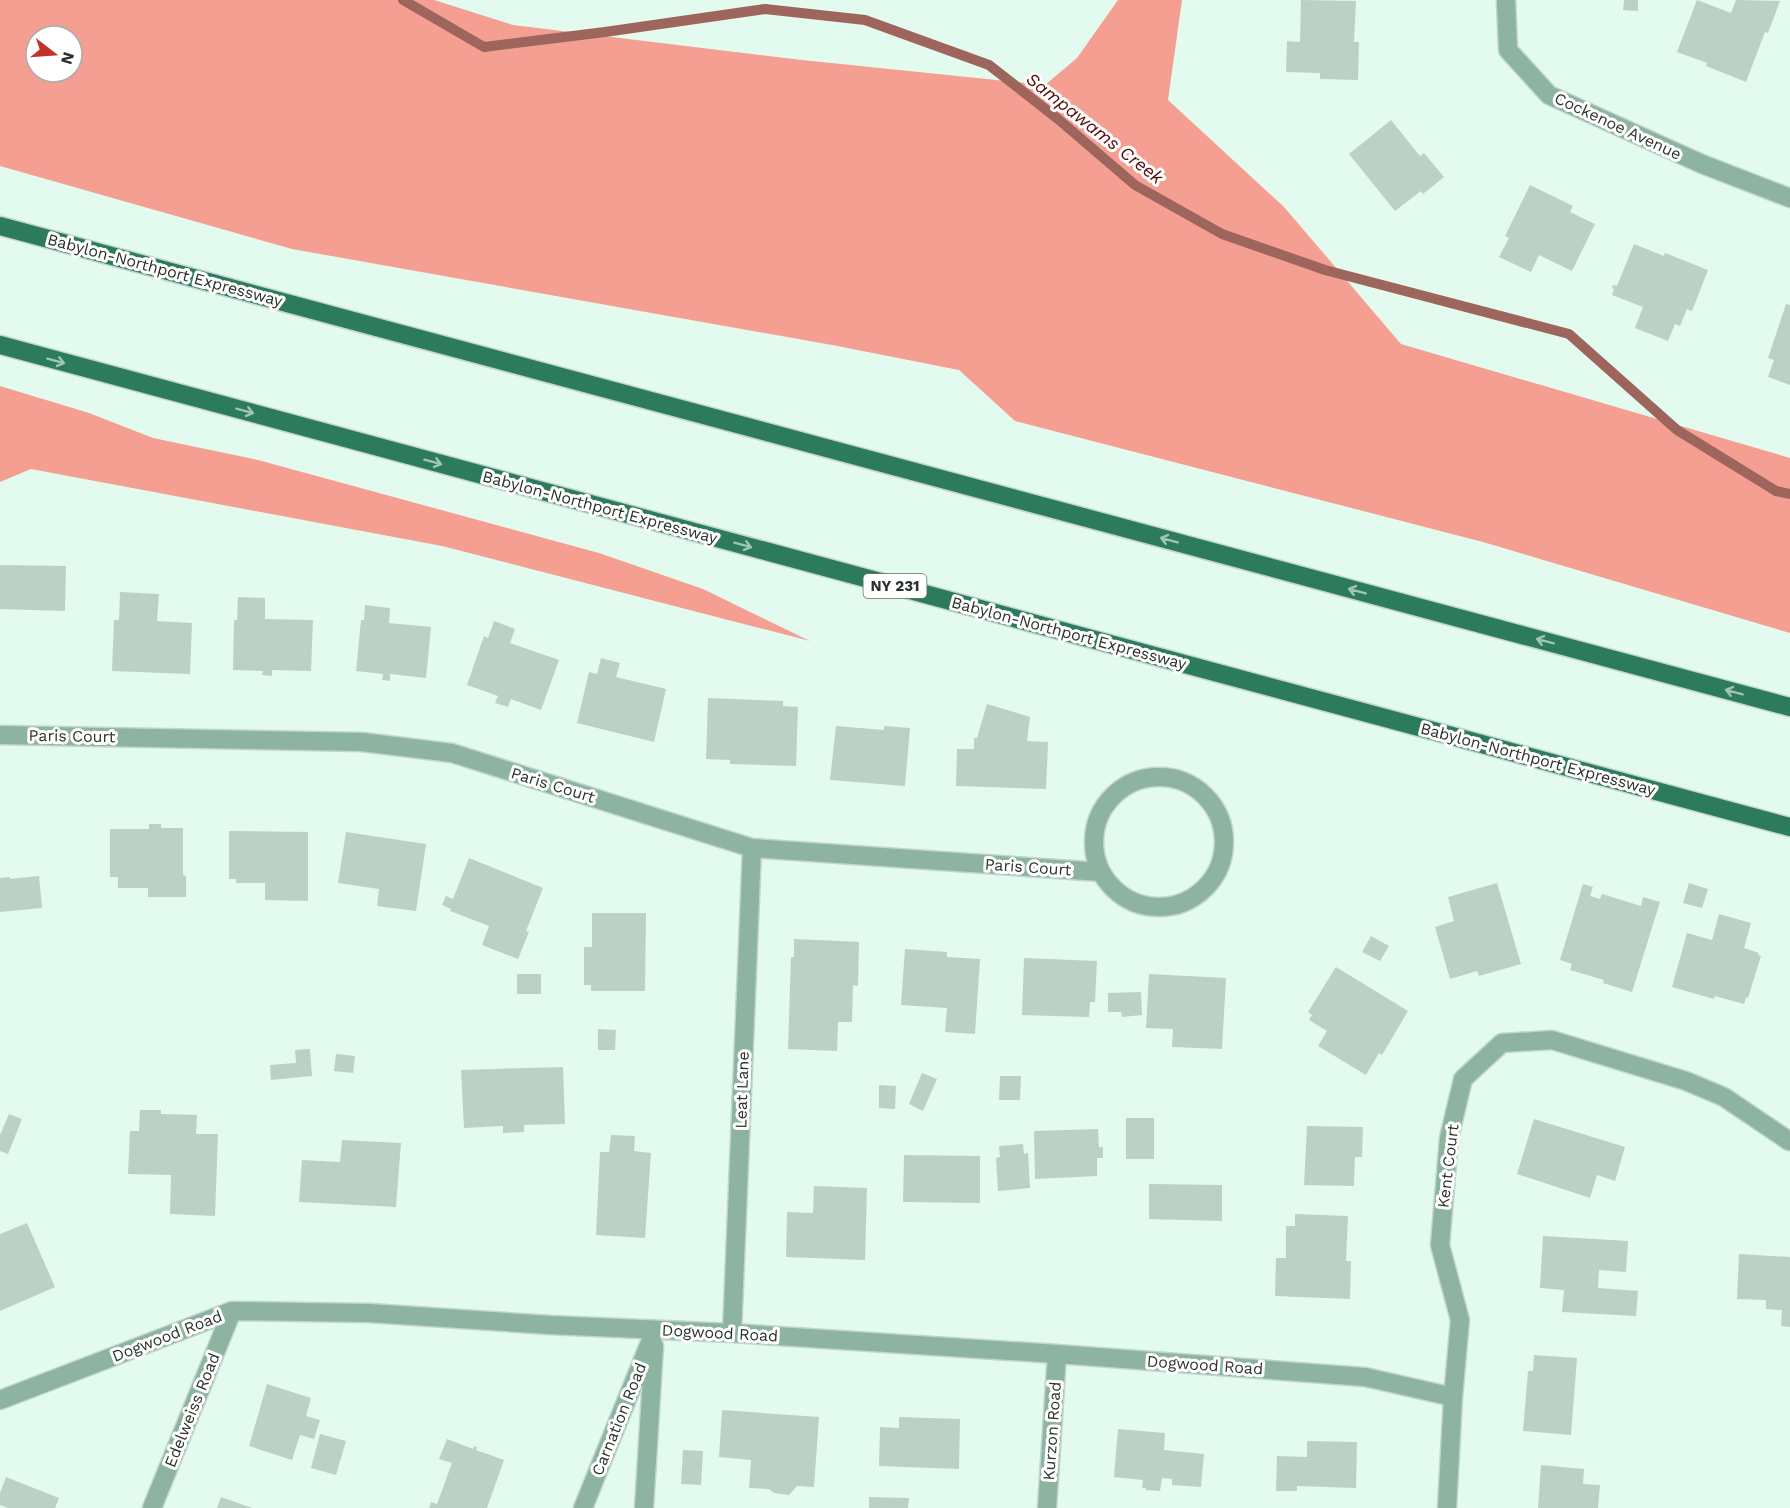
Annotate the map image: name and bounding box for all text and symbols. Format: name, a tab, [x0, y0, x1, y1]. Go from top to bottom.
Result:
north arrow	[24, 24, 84, 84]
text: N	[57, 50, 79, 67]
water label: Sampawams Creek	[1022, 68, 1169, 189]
street label: Cockenoe Avenue	[1552, 88, 1684, 164]
street label: Babylon-Northport Expressway	[45, 229, 285, 311]
one-way arrow	[47, 355, 66, 367]
one-way arrow	[235, 406, 254, 418]
one-way arrow	[423, 457, 442, 468]
street label: Babylon-Northport Expressway	[480, 466, 720, 548]
one-way arrow	[1159, 534, 1178, 545]
one-way arrow	[733, 540, 752, 552]
road number: NY 231	[864, 574, 926, 598]
one-way arrow	[1348, 584, 1367, 596]
street label: Babylon-Northport Expressway	[949, 592, 1189, 674]
one-way arrow	[1536, 635, 1555, 647]
one-way arrow	[1724, 686, 1743, 697]
street label: Babylon-Northport Expressway	[1418, 718, 1658, 800]
street label: Paris Court	[28, 726, 116, 746]
street label: Paris Court	[509, 763, 598, 807]
street label: Paris Court	[984, 854, 1072, 880]
street label: Leat Lane	[731, 1051, 753, 1129]
street label: Kent Court	[1433, 1123, 1463, 1209]
street label: Dogwood Road	[109, 1306, 225, 1366]
street label: Dogwood Road	[661, 1320, 779, 1346]
street label: Edelweiss Road	[160, 1350, 224, 1470]
street label: Dogwood Road	[1146, 1351, 1264, 1379]
street label: Carnation Road	[588, 1360, 650, 1478]
street label: Kurzon Road	[1039, 1381, 1065, 1481]

